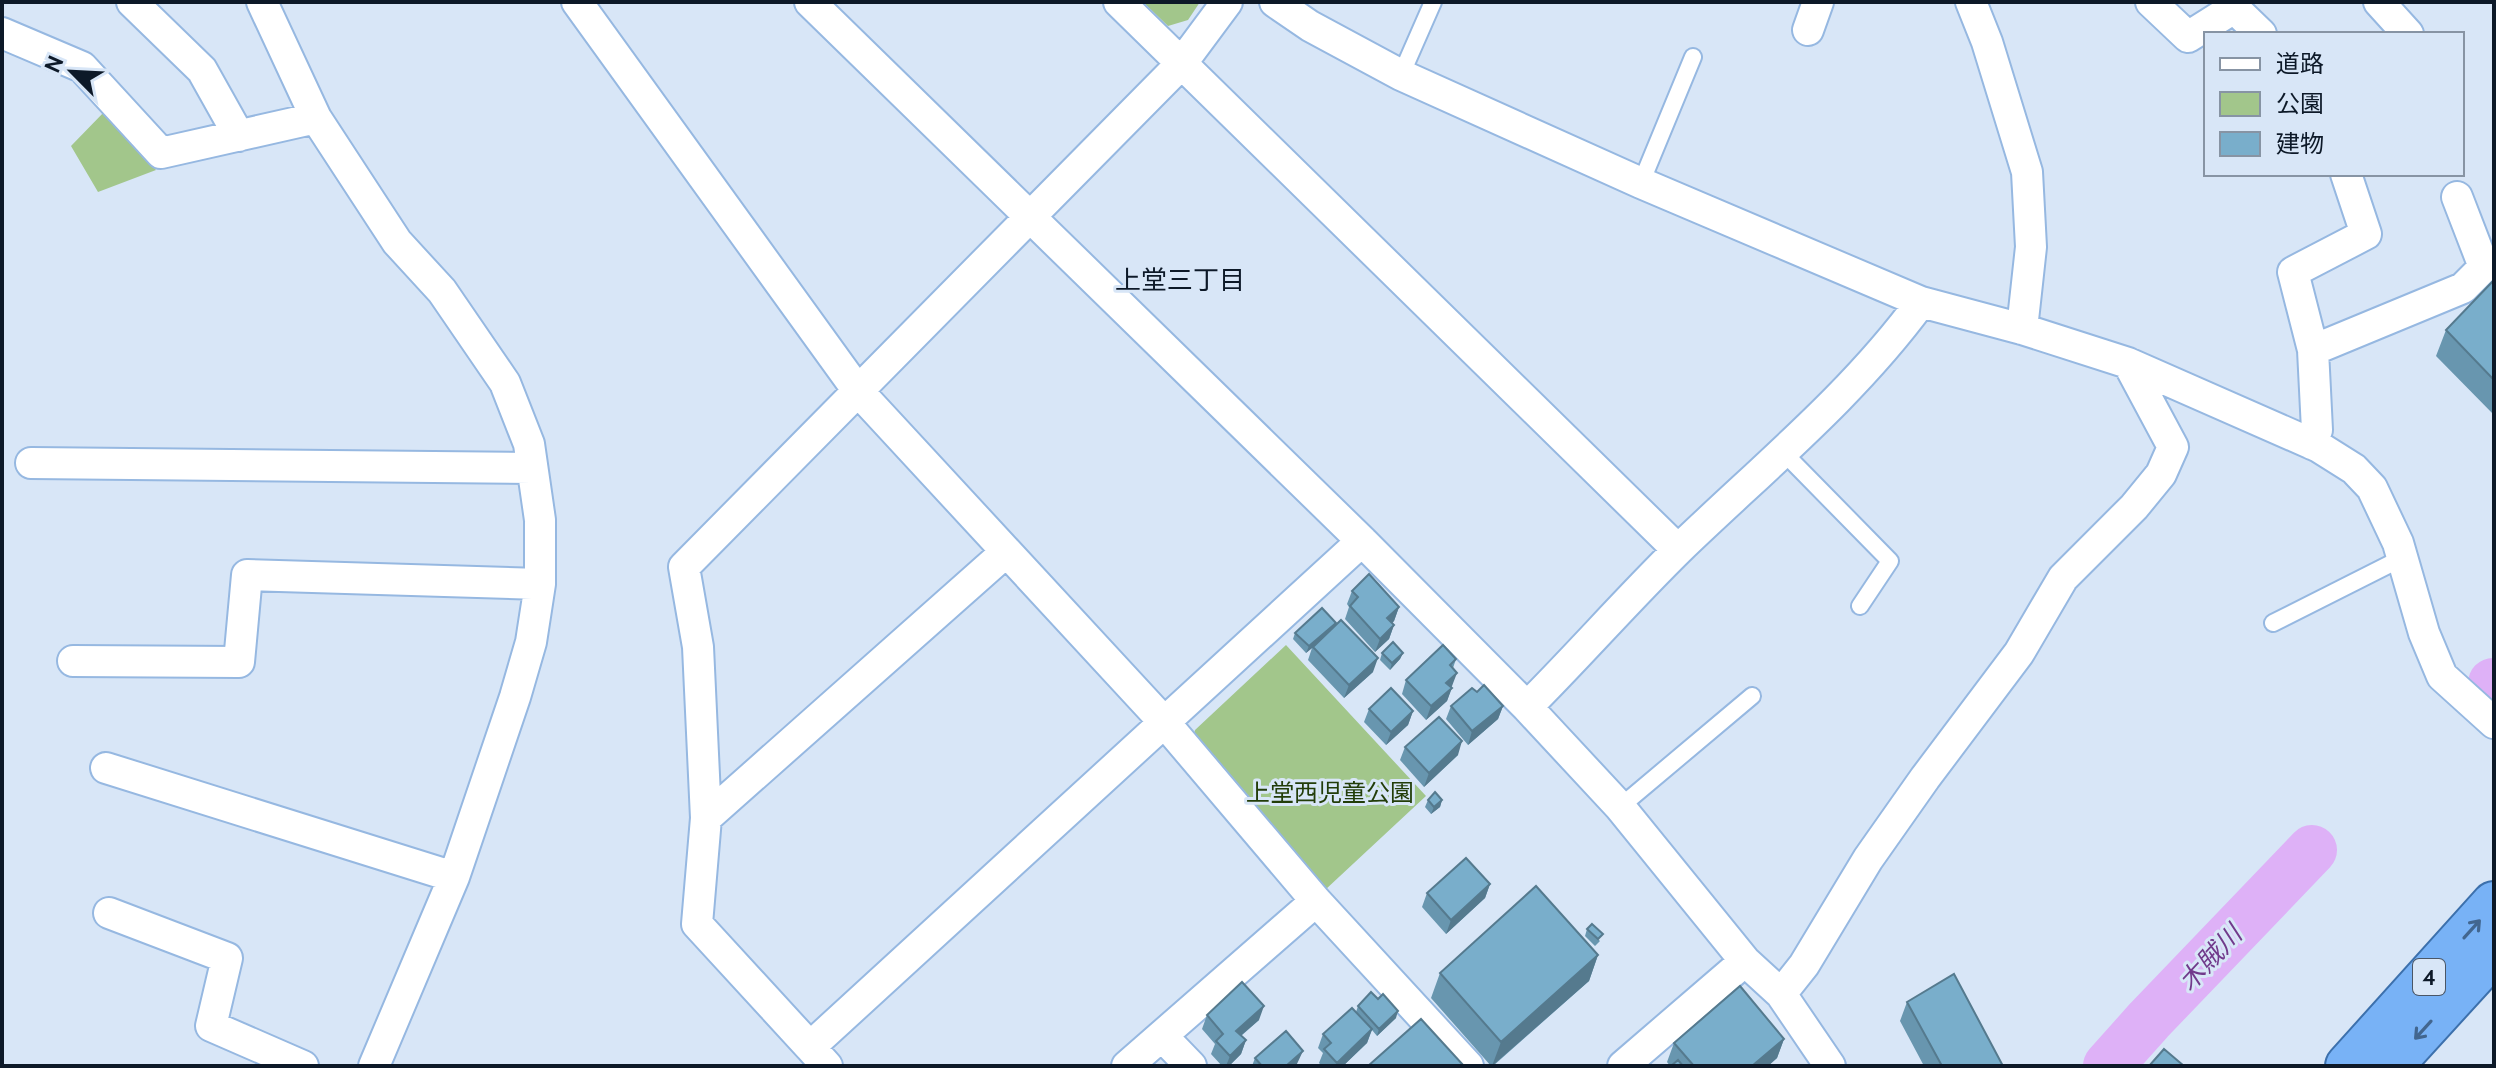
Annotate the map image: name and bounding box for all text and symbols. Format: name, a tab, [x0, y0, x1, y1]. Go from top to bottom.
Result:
north arrow	[32, 32, 112, 112]
legend	[2204, 32, 2464, 176]
text: 道路	[2276, 49, 2324, 78]
text: N	[39, 51, 70, 77]
text: 公園	[2276, 89, 2324, 118]
text: 建物	[2276, 129, 2324, 158]
district label: 上堂三丁目	[1115, 264, 1245, 296]
park label: 上堂西児童公園	[1246, 778, 1414, 807]
water label: 木賊川	[2172, 916, 2250, 997]
one-way arrow	[2462, 920, 2480, 940]
road number: 4	[2413, 959, 2445, 995]
one-way arrow	[2415, 1019, 2433, 1039]

